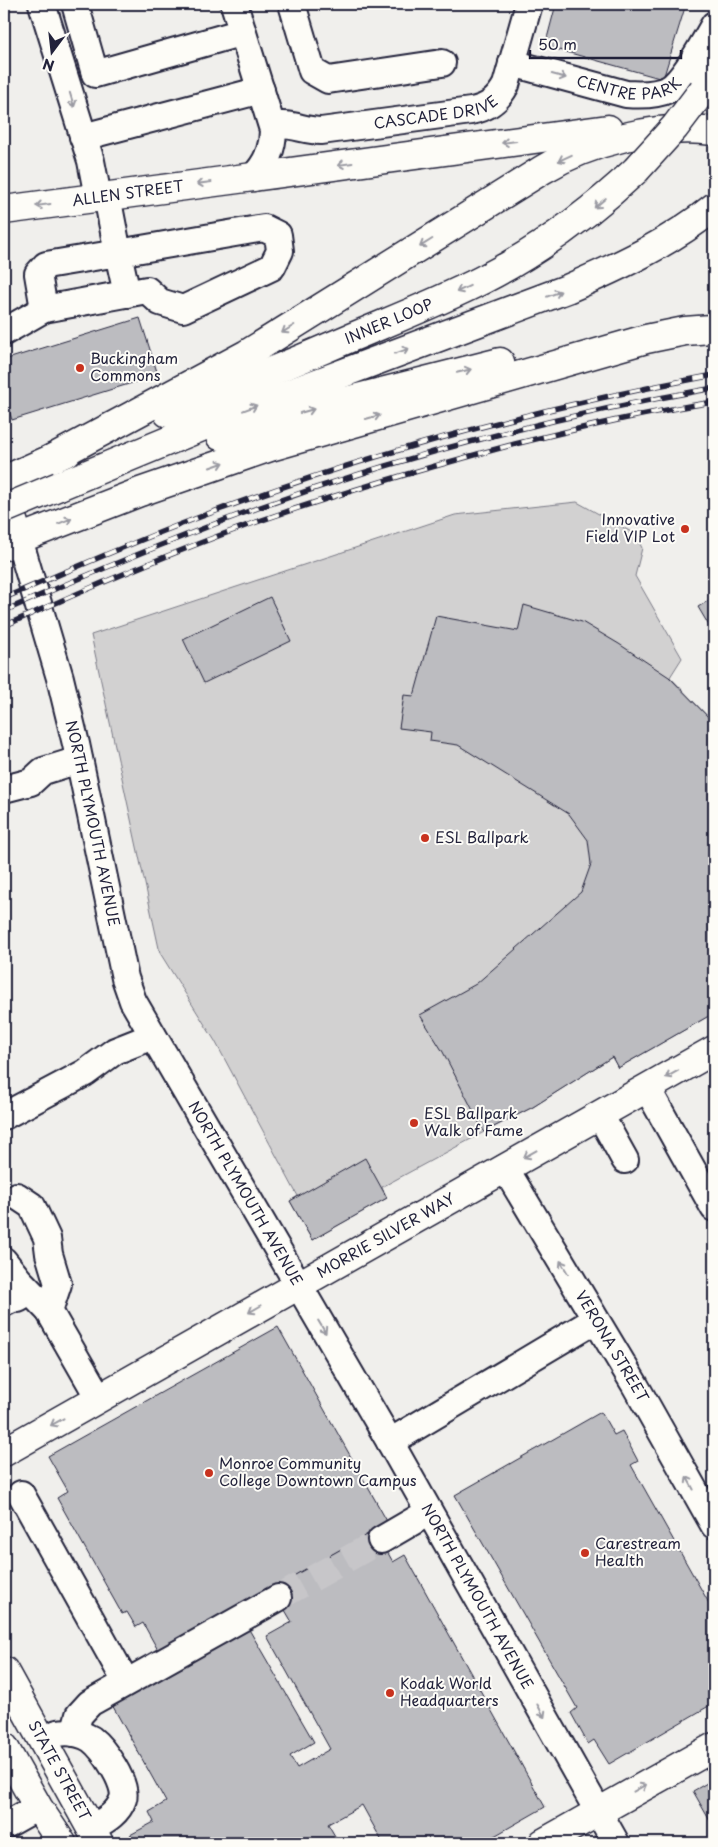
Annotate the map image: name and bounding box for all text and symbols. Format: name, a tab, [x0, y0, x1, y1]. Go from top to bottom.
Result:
north arrow	[28, 28, 78, 78]
scale bar	[530, 28, 682, 60]
text: 50 m	[538, 32, 577, 55]
text: N	[40, 53, 57, 77]
street label: CENTRE PARK	[574, 68, 686, 105]
one-way arrow	[551, 72, 567, 81]
street label: CASCADE DRIVE	[372, 89, 502, 134]
one-way arrow	[67, 92, 77, 108]
one-way arrow	[502, 137, 518, 147]
one-way arrow	[557, 153, 572, 163]
one-way arrow	[337, 159, 353, 169]
street label: ALLEN STREET	[71, 173, 185, 211]
one-way arrow	[197, 178, 213, 188]
one-way arrow	[593, 197, 606, 208]
one-way arrow	[36, 200, 52, 210]
one-way arrow	[420, 238, 434, 248]
one-way arrow	[456, 285, 471, 294]
one-way arrow	[546, 289, 562, 298]
street label: INNER LOOP	[340, 292, 436, 349]
one-way arrow	[282, 324, 296, 334]
place label: Buckingham Commons	[90, 346, 178, 386]
one-way arrow	[394, 346, 409, 355]
marker: Buckingham Commons	[74, 362, 86, 374]
one-way arrow	[456, 366, 472, 375]
one-way arrow	[242, 403, 257, 412]
one-way arrow	[298, 406, 314, 416]
one-way arrow	[364, 412, 380, 422]
one-way arrow	[209, 460, 225, 469]
place label: Innovative Field VIP Lot	[585, 507, 675, 547]
one-way arrow	[57, 516, 72, 525]
marker: Innovative Field VIP Lot	[679, 523, 691, 535]
street label: NORTH PLYMOUTH AVENUE	[61, 718, 127, 928]
place label: ESL Ballpark	[435, 825, 529, 848]
marker: ESL Ballpark	[419, 832, 431, 844]
one-way arrow	[665, 1069, 679, 1079]
street label: NORTH PLYMOUTH AVENUE	[184, 1096, 309, 1289]
place label: ESL Ballpark Walk of Fame	[424, 1101, 523, 1141]
marker: ESL Ballpark Walk of Fame	[408, 1117, 420, 1129]
one-way arrow	[524, 1149, 538, 1159]
street label: MORRIE SILVER WAY	[312, 1186, 459, 1283]
one-way arrow	[559, 1260, 569, 1274]
street label: VERONA STREET	[571, 1286, 656, 1406]
one-way arrow	[249, 1304, 263, 1314]
one-way arrow	[317, 1319, 327, 1333]
one-way arrow	[50, 1417, 64, 1427]
place label: Monroe Community College Downtown Campus	[219, 1451, 417, 1491]
marker: Monroe Community College Downtown Campus	[203, 1467, 215, 1479]
one-way arrow	[685, 1476, 695, 1490]
street label: NORTH PLYMOUTH AVENUE	[417, 1499, 540, 1693]
place label: Carestream Health	[595, 1531, 681, 1571]
marker: Carestream Health	[579, 1547, 591, 1559]
place label: Kodak World Headquarters	[400, 1671, 499, 1711]
marker: Kodak World Headquarters	[384, 1687, 396, 1699]
one-way arrow	[537, 1703, 546, 1718]
street label: STATE STREET	[23, 1716, 98, 1825]
one-way arrow	[633, 1783, 647, 1793]

